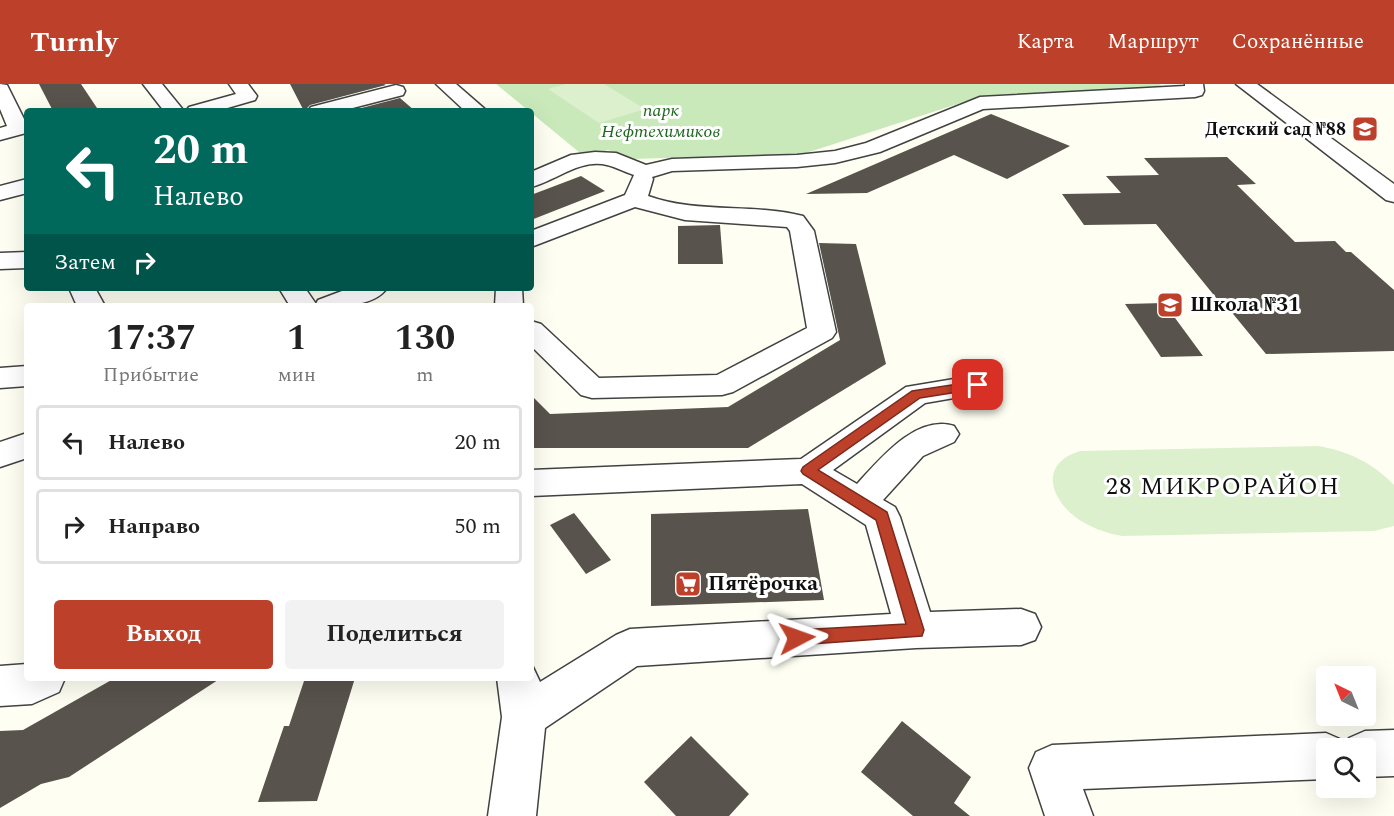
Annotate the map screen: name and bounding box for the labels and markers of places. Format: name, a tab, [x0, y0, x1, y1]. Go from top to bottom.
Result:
school or university icon: Детский сад №88	[1350, 114, 1380, 144]
place label: Детский сад №88	[1205, 116, 1346, 143]
place label: Школа №31	[1190, 289, 1300, 321]
school or university icon: Школа №31	[1155, 290, 1185, 320]
pin	[952, 359, 1003, 410]
place label: Пятёрочка	[708, 568, 818, 600]
supermarket icon: Пятёрочка	[673, 569, 703, 599]

